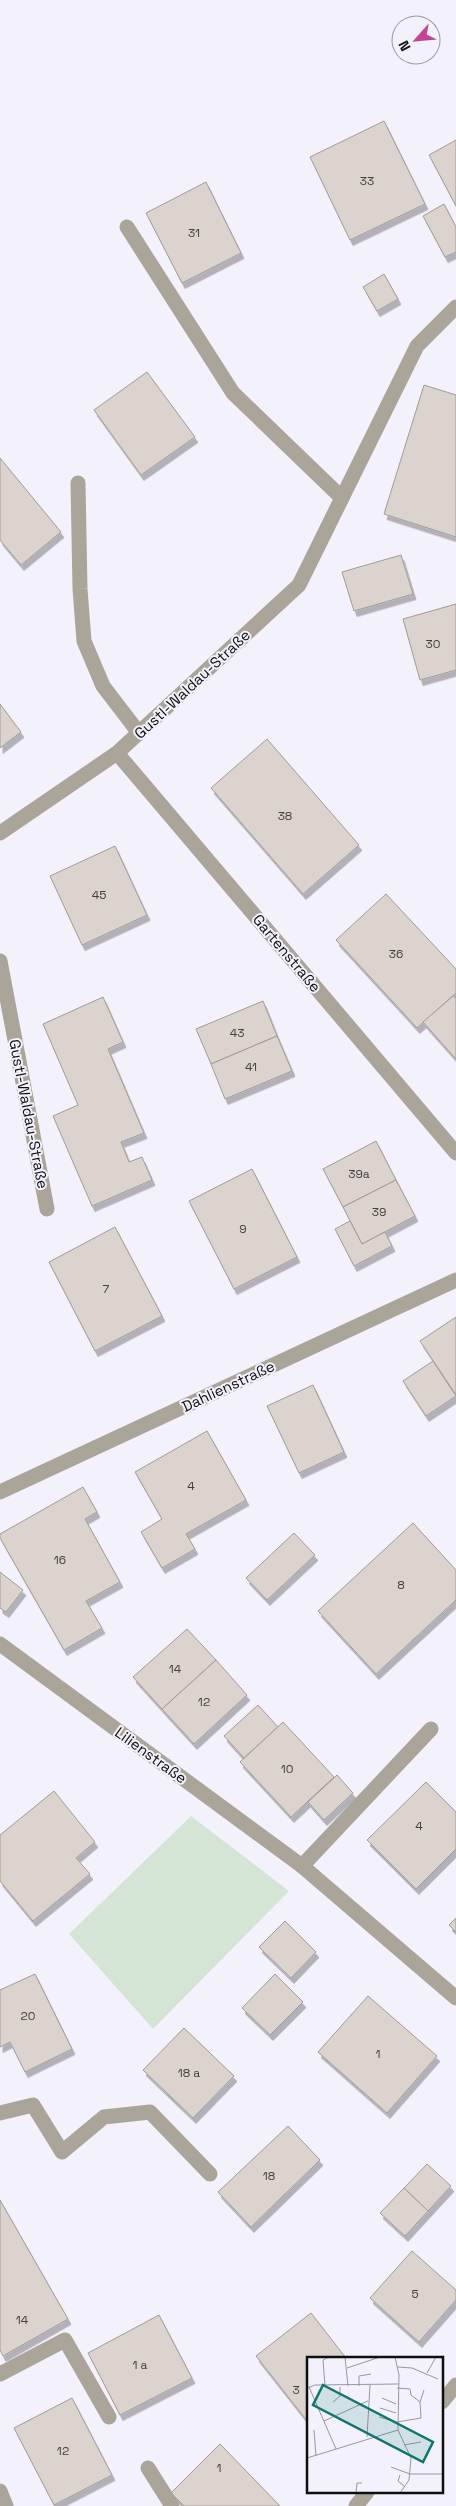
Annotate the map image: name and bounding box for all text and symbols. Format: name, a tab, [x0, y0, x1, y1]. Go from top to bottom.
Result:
north arrow	[391, 15, 441, 65]
text: N	[394, 38, 415, 54]
house number: 33	[360, 173, 374, 189]
house number: 31	[188, 225, 200, 241]
street label: Gustl-Waldau-Straße	[130, 625, 254, 743]
house number: 30	[426, 636, 440, 652]
house number: 38	[278, 808, 292, 824]
house number: 45	[92, 887, 106, 903]
street label: Gartenstraße	[249, 910, 325, 996]
house number: 36	[389, 946, 403, 962]
house number: 43	[230, 1025, 244, 1041]
street label: Gustl-Waldau-Straße	[5, 1038, 53, 1190]
house number: 41	[245, 1059, 257, 1075]
house number: 39a	[348, 1166, 370, 1182]
house number: 39	[372, 1204, 386, 1220]
house number: 9	[239, 1221, 247, 1237]
house number: 7	[103, 1281, 110, 1297]
street label: Dahlienstraße	[179, 1356, 278, 1416]
house number: 4	[187, 1478, 195, 1494]
house number: 16	[54, 1552, 66, 1568]
house number: 8	[397, 1577, 405, 1593]
house number: 14	[169, 1661, 182, 1677]
house number: 12	[198, 1694, 210, 1710]
street label: Lilienstraße	[111, 1723, 191, 1788]
house number: 10	[281, 1761, 293, 1777]
house number: 4	[415, 1818, 423, 1834]
house number: 20	[21, 2008, 35, 2024]
house number: 1	[375, 2046, 381, 2062]
house number: 18 a	[178, 2065, 200, 2081]
house number: 18	[263, 2168, 275, 2184]
house number: 5	[411, 2286, 419, 2302]
house number: 14	[16, 2312, 29, 2328]
house number: 1 a	[132, 2357, 148, 2373]
inset map	[307, 2357, 444, 2494]
house number: 3	[292, 2382, 300, 2398]
house number: 12	[57, 2443, 69, 2459]
house number: 1	[216, 2460, 222, 2476]

